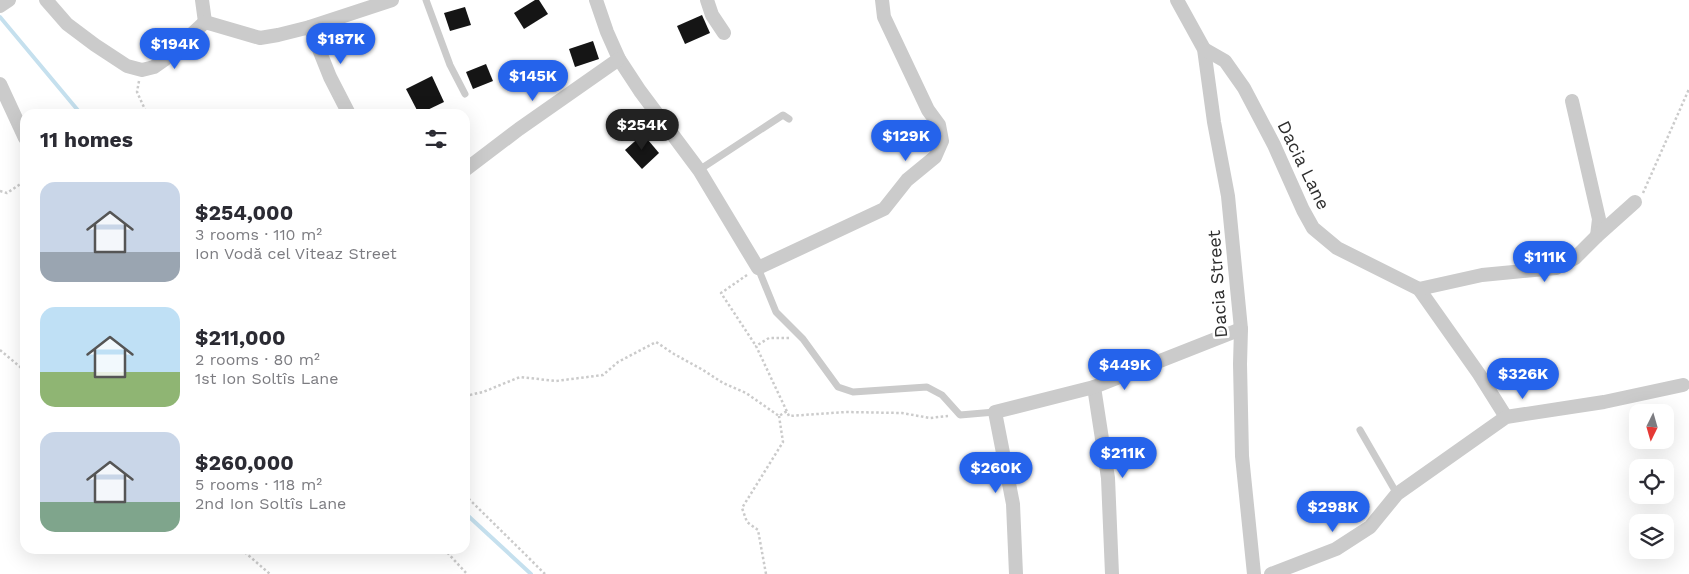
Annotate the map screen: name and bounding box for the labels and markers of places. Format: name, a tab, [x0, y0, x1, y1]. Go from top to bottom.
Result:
pin: $187K	[306, 22, 376, 65]
pin: $194K	[140, 28, 210, 70]
pin: $145K	[498, 59, 568, 102]
pin: $254K	[607, 108, 677, 151]
pin: $129K	[871, 120, 941, 162]
pin: $111K	[1510, 240, 1580, 283]
pin: $449K	[1090, 348, 1160, 391]
pin: $326K	[1488, 358, 1558, 400]
pin: $211K	[1088, 436, 1158, 479]
pin: $260K	[961, 452, 1031, 494]
pin: $298K	[1298, 490, 1368, 533]

